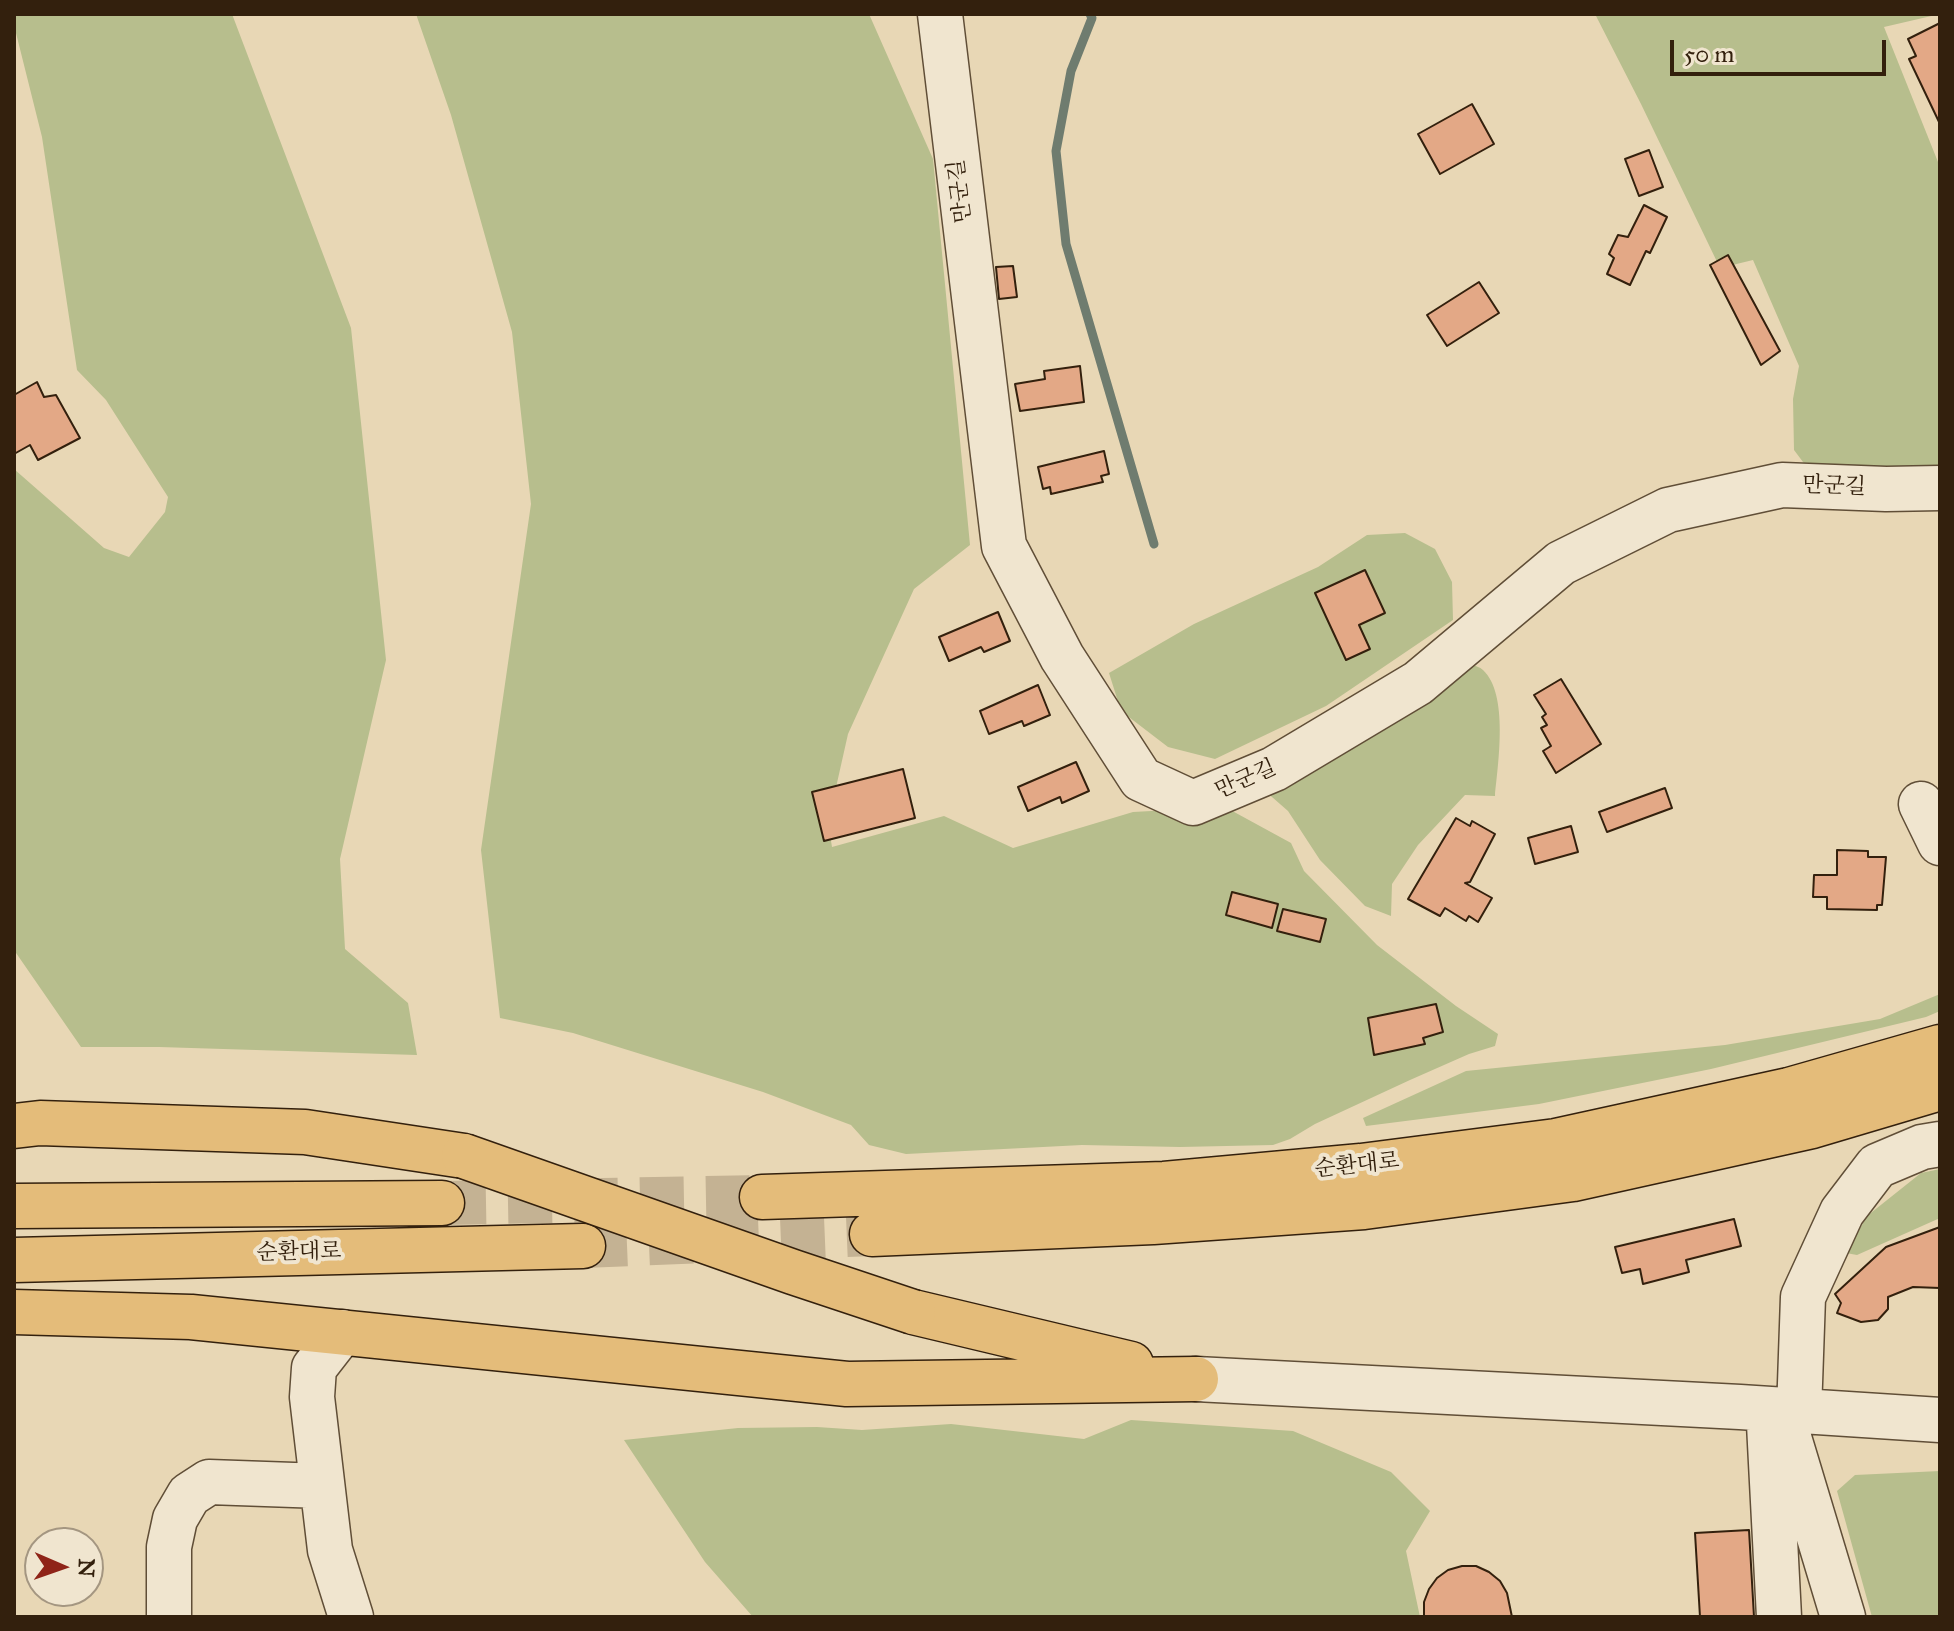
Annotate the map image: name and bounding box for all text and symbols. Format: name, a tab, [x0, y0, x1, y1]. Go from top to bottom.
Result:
scale bar	[1674, 24, 1890, 74]
text: 50 m	[1684, 39, 1734, 69]
street label: 만군길	[944, 158, 978, 224]
street label: 만군길	[1802, 473, 1866, 501]
street label: 만군길	[1212, 755, 1280, 805]
street label: 순환대로	[1313, 1148, 1401, 1184]
street label: 순환대로	[256, 1239, 342, 1267]
north arrow	[24, 1527, 104, 1607]
text: N	[73, 1558, 100, 1578]

